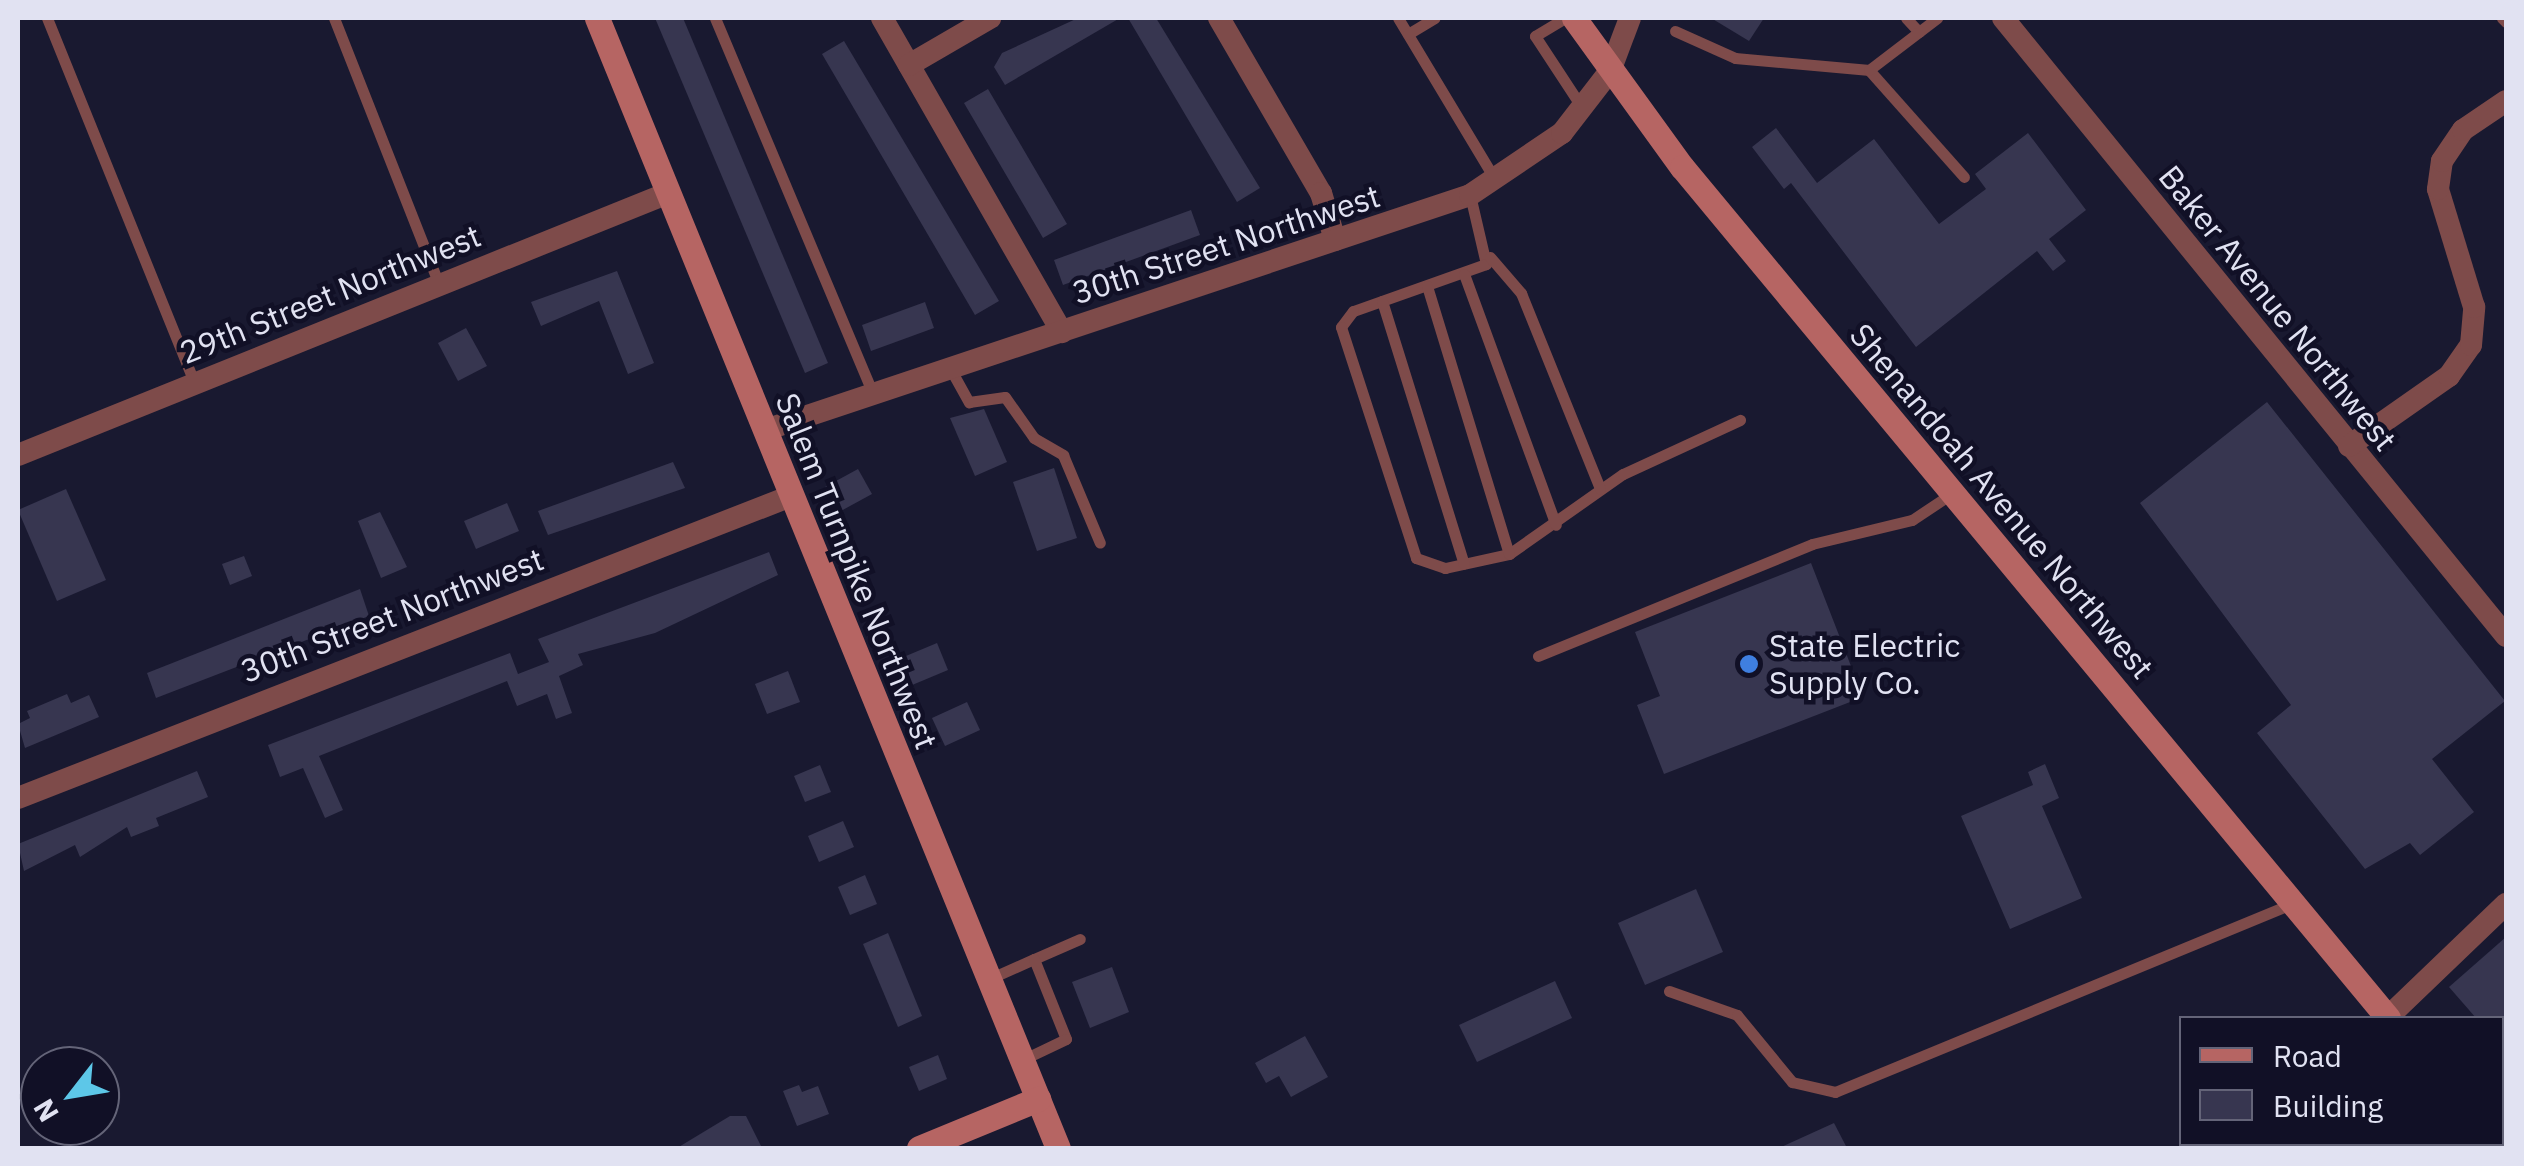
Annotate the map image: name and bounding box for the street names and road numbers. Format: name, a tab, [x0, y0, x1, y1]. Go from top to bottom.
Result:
street label: Baker Avenue Northwest	[2151, 158, 2405, 458]
street label: 30th Street Northwest	[1067, 176, 1385, 312]
street label: 29th Street Northwest	[174, 216, 486, 372]
street label: Shenandoah Avenue Northwest	[1842, 316, 2162, 686]
street label: Salem Turnpike Northwest	[768, 387, 946, 755]
street label: 30th Street Northwest	[235, 540, 549, 690]

